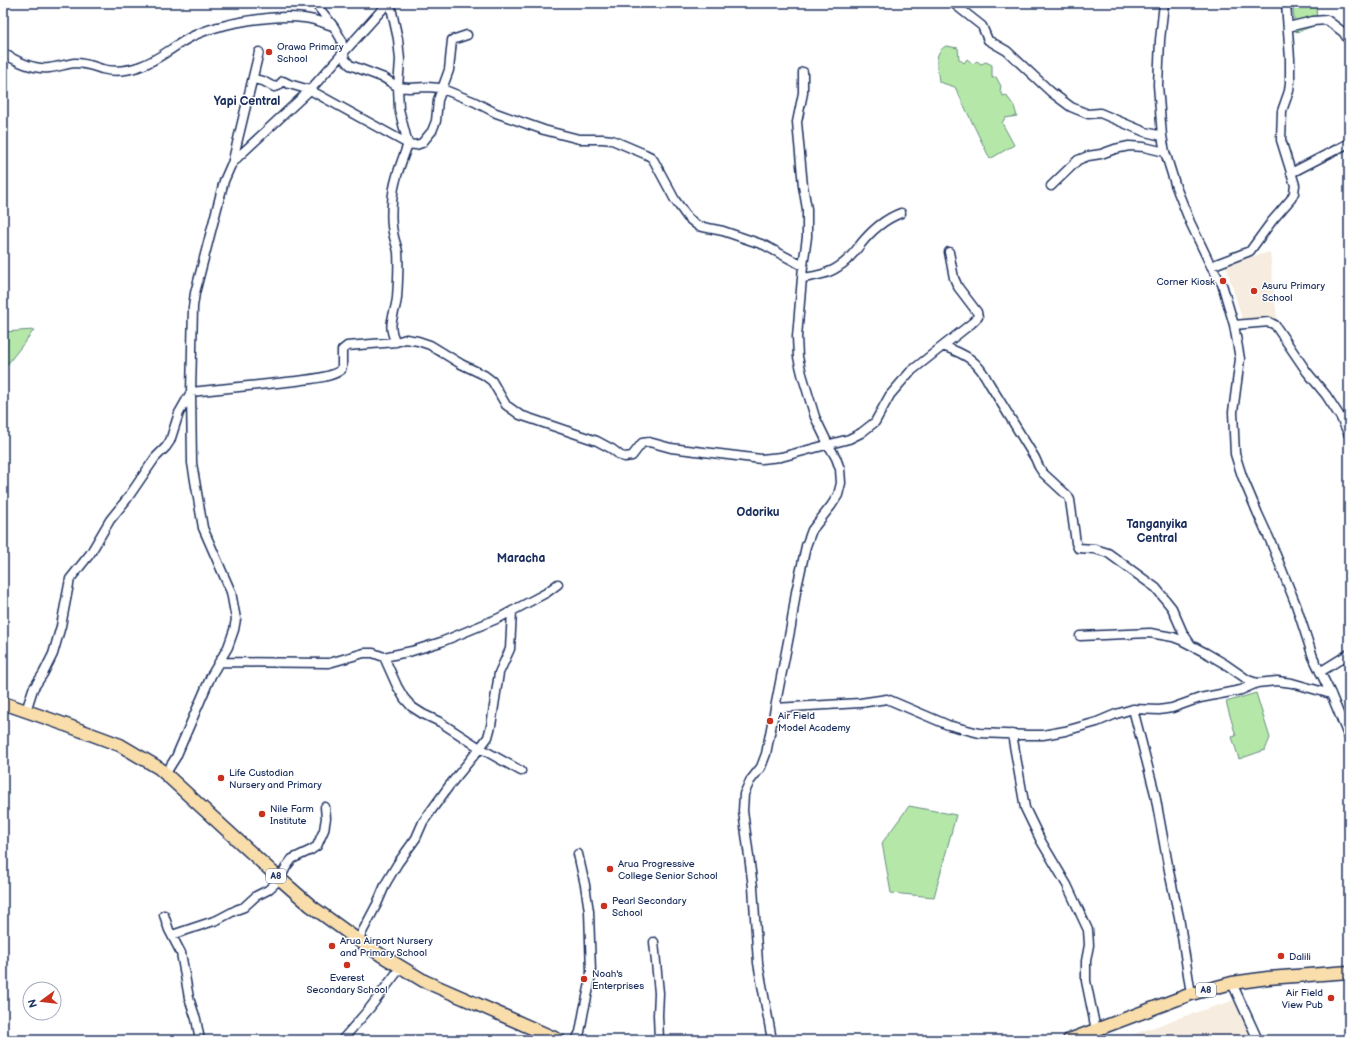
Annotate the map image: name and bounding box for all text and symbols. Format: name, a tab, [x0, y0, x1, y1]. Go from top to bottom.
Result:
place label: Orawa Primary School	[277, 41, 344, 65]
marker: Orawa Primary School	[264, 47, 274, 57]
district label: Yapi Central	[214, 94, 280, 109]
place label: Corner Kiosk	[1156, 276, 1215, 288]
marker: Corner Kiosk	[1218, 276, 1228, 286]
place label: Asuru Primary School	[1262, 280, 1325, 304]
marker: Asuru Primary School	[1249, 286, 1259, 296]
district label: Odoriku	[736, 505, 780, 520]
district label: Tanganyika Central	[1127, 517, 1188, 546]
district label: Maracha	[497, 551, 545, 566]
place label: Air Field Model Academy	[778, 710, 851, 734]
marker: Air Field Model Academy	[765, 716, 775, 726]
place label: Life Custodian Nursery and Primary	[229, 767, 322, 791]
marker: Life Custodian Nursery and Primary	[216, 773, 226, 783]
place label: Nile Farm Institute	[270, 803, 314, 827]
marker: Nile Farm Institute	[257, 809, 267, 819]
place label: Arua Progressive College Senior School	[618, 858, 718, 882]
marker: Arua Progressive College Senior School	[605, 864, 615, 874]
road number: A8	[266, 869, 286, 883]
place label: Pearl Secondary School	[612, 895, 687, 919]
marker: Pearl Secondary School	[599, 901, 609, 911]
place label: Arua Airport Nursery and Primary School	[340, 935, 433, 959]
marker: Arua Airport Nursery and Primary School	[327, 941, 337, 951]
marker: Dalili	[1276, 951, 1286, 961]
place label: Dalili	[1289, 951, 1311, 963]
marker: Everest Secondary School	[342, 960, 352, 970]
place label: Noah's Enterprises	[592, 968, 644, 992]
place label: Everest Secondary School	[307, 972, 387, 996]
marker: Noah's Enterprises	[579, 974, 589, 984]
north arrow	[22, 981, 62, 1021]
road number: A8	[1196, 983, 1216, 997]
place label: Air Field View Pub	[1282, 987, 1323, 1011]
marker: Air Field View Pub	[1326, 993, 1336, 1003]
text: N	[25, 998, 40, 1009]

